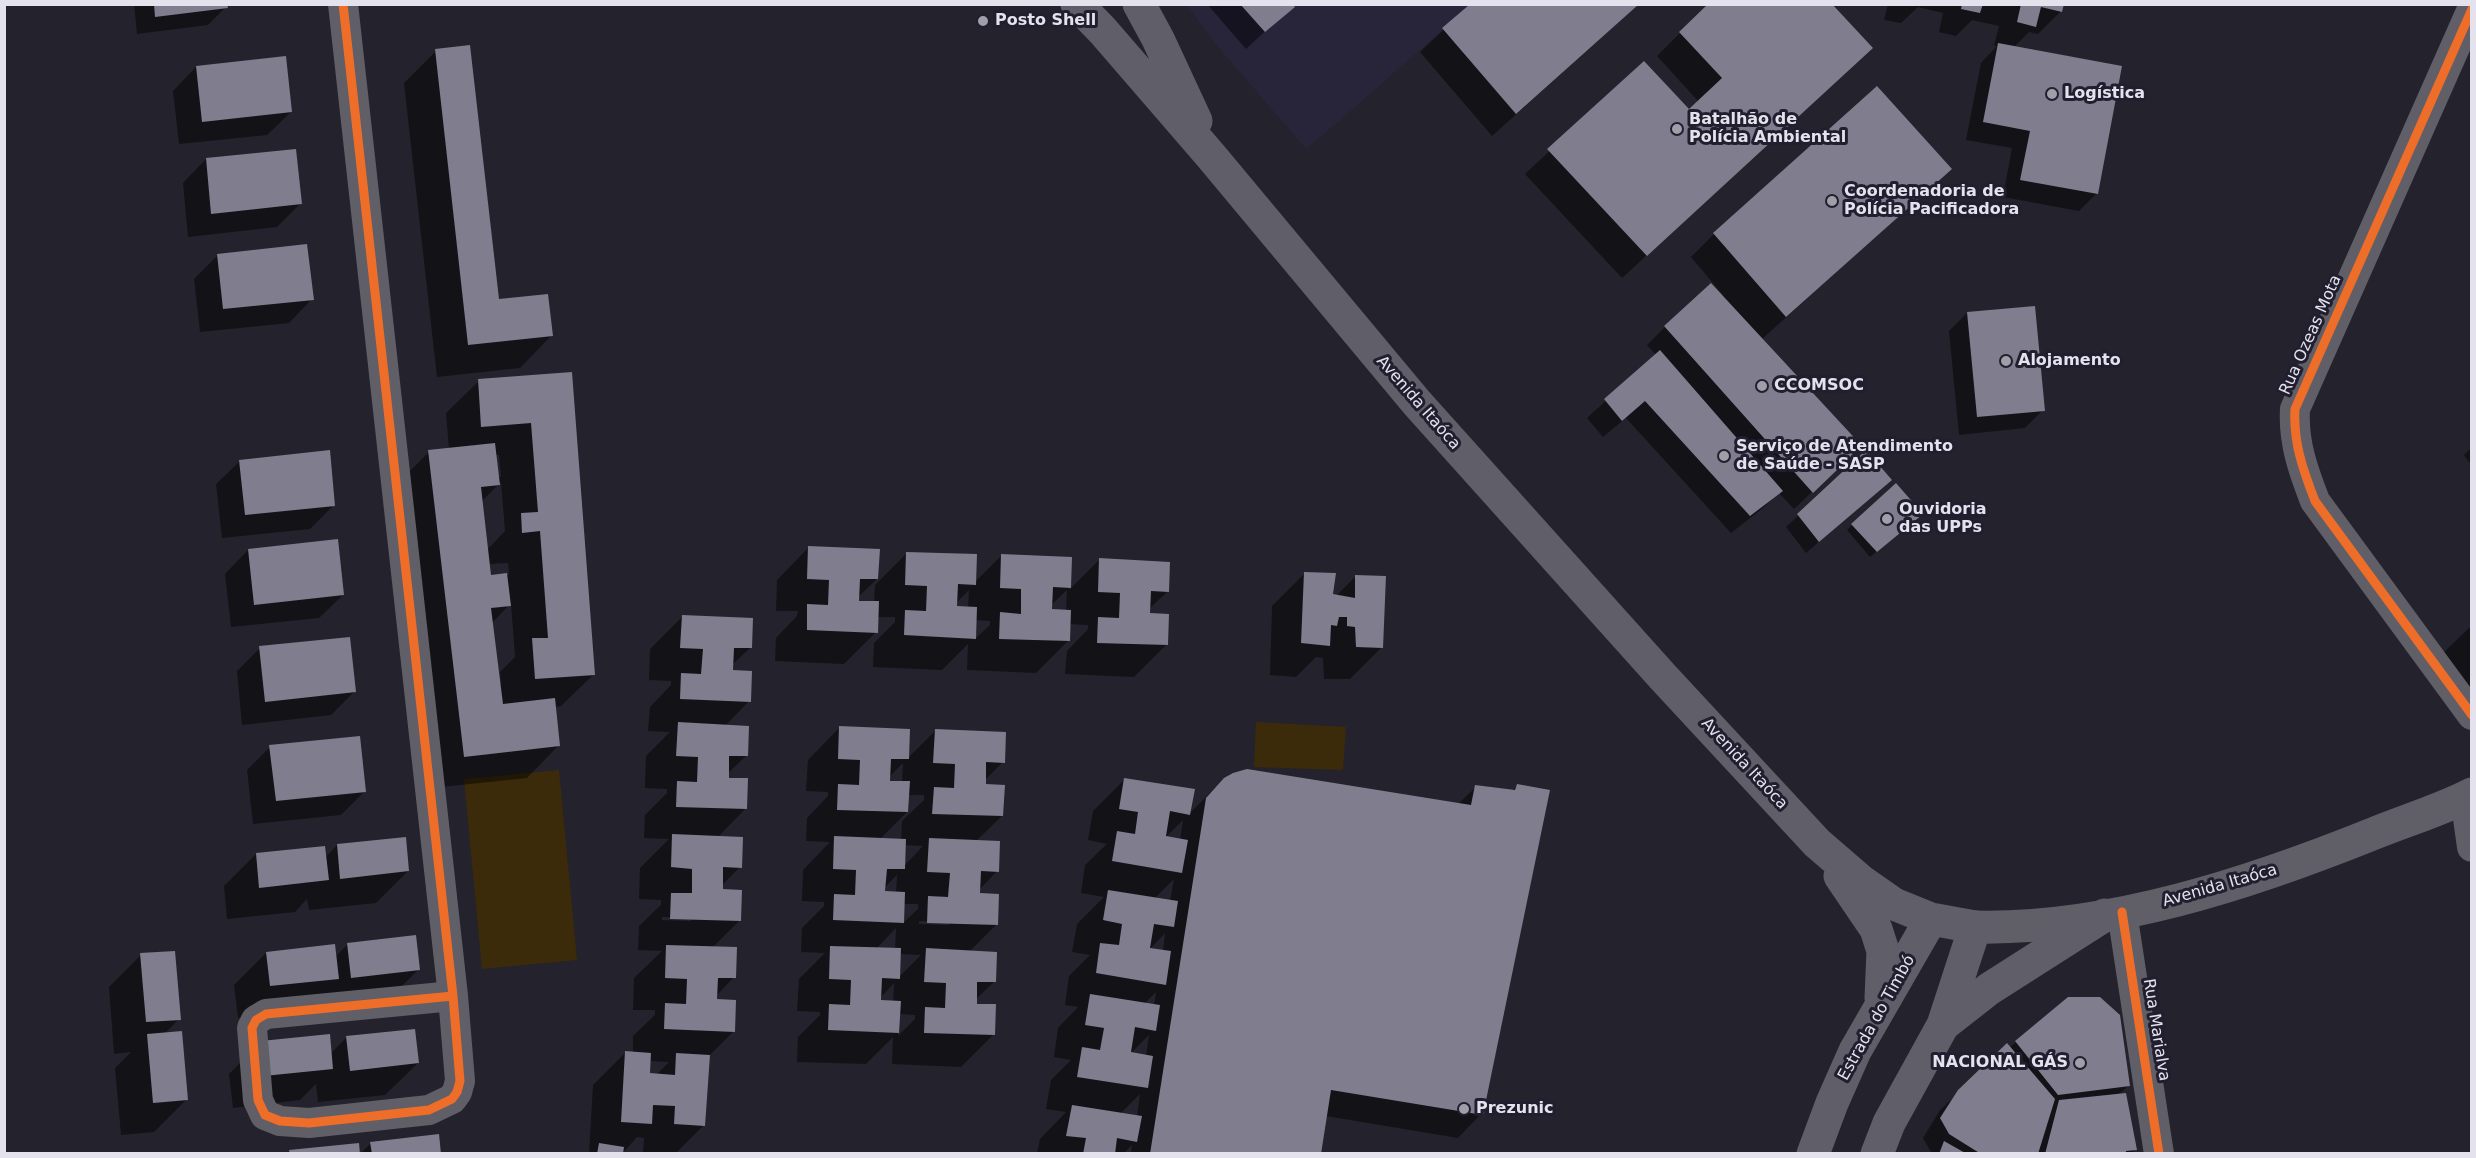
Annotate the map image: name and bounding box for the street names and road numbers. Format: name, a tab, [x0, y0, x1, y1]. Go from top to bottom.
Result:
street label: Rua Ozeas Mota	[2276, 272, 2346, 398]
street label: Avenida Itaóca	[1372, 352, 1464, 454]
street label: Avenida Itaóca	[1697, 714, 1791, 814]
street label: Avenida Itaóca	[2161, 860, 2279, 912]
street label: Estrada do Timbó	[1835, 952, 1919, 1084]
street label: Rua Marialva	[2138, 977, 2174, 1083]

